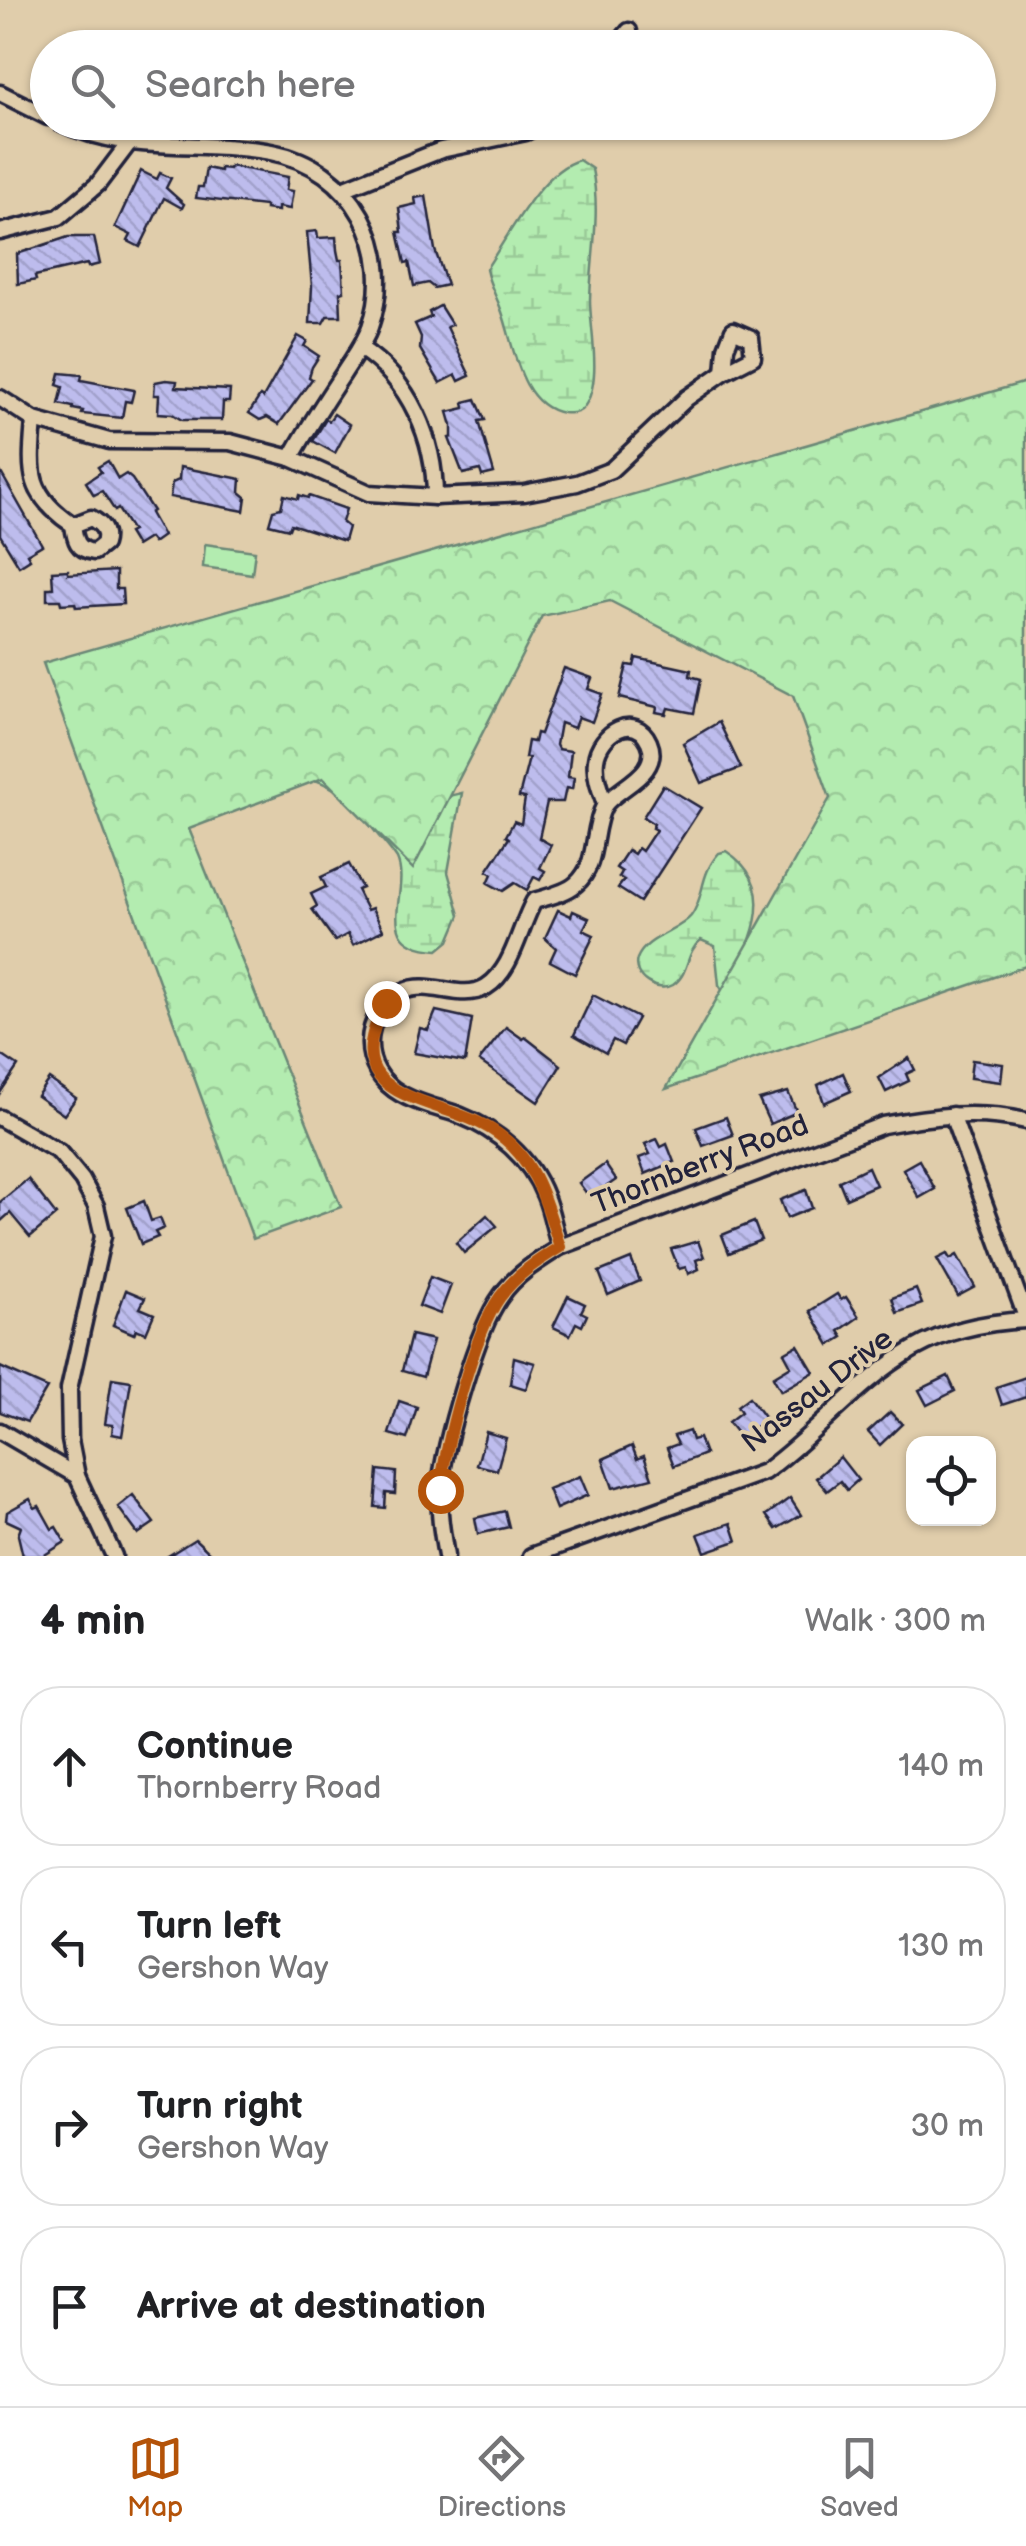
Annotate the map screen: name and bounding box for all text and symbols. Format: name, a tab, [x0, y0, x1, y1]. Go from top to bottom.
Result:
search box	[30, 30, 996, 140]
icon: search	[65, 58, 120, 113]
text: Search here	[145, 63, 356, 108]
route end	[364, 981, 410, 1027]
street label: Thornberry Road	[587, 1107, 814, 1223]
street label: Nassau Drive	[735, 1321, 900, 1461]
map controls	[906, 1436, 996, 1526]
button: locate	[906, 1436, 996, 1526]
route start	[418, 1468, 464, 1514]
text: 4 min	[40, 1596, 146, 1647]
text: Walk · 300 m	[804, 1602, 986, 1641]
text: Continue	[137, 1724, 293, 1769]
icon: ahead	[42, 1739, 97, 1794]
text: 140 m	[898, 1747, 984, 1786]
text: Thornberry Road	[137, 1769, 381, 1808]
text: Turn left	[137, 1904, 281, 1949]
icon: left	[42, 1919, 97, 1974]
text: 130 m	[898, 1927, 984, 1966]
text: Gershon Way	[137, 1949, 329, 1988]
text: Turn right	[137, 2084, 302, 2129]
icon: right	[42, 2099, 97, 2154]
text: 30 m	[910, 2107, 984, 2146]
text: Gershon Way	[137, 2129, 329, 2168]
icon: arrive	[42, 2279, 97, 2334]
text: Arrive at destination	[137, 2284, 486, 2329]
tab: Map	[127, 2431, 183, 2524]
tab: Directions	[437, 2431, 566, 2524]
tab: Saved	[820, 2431, 899, 2524]

